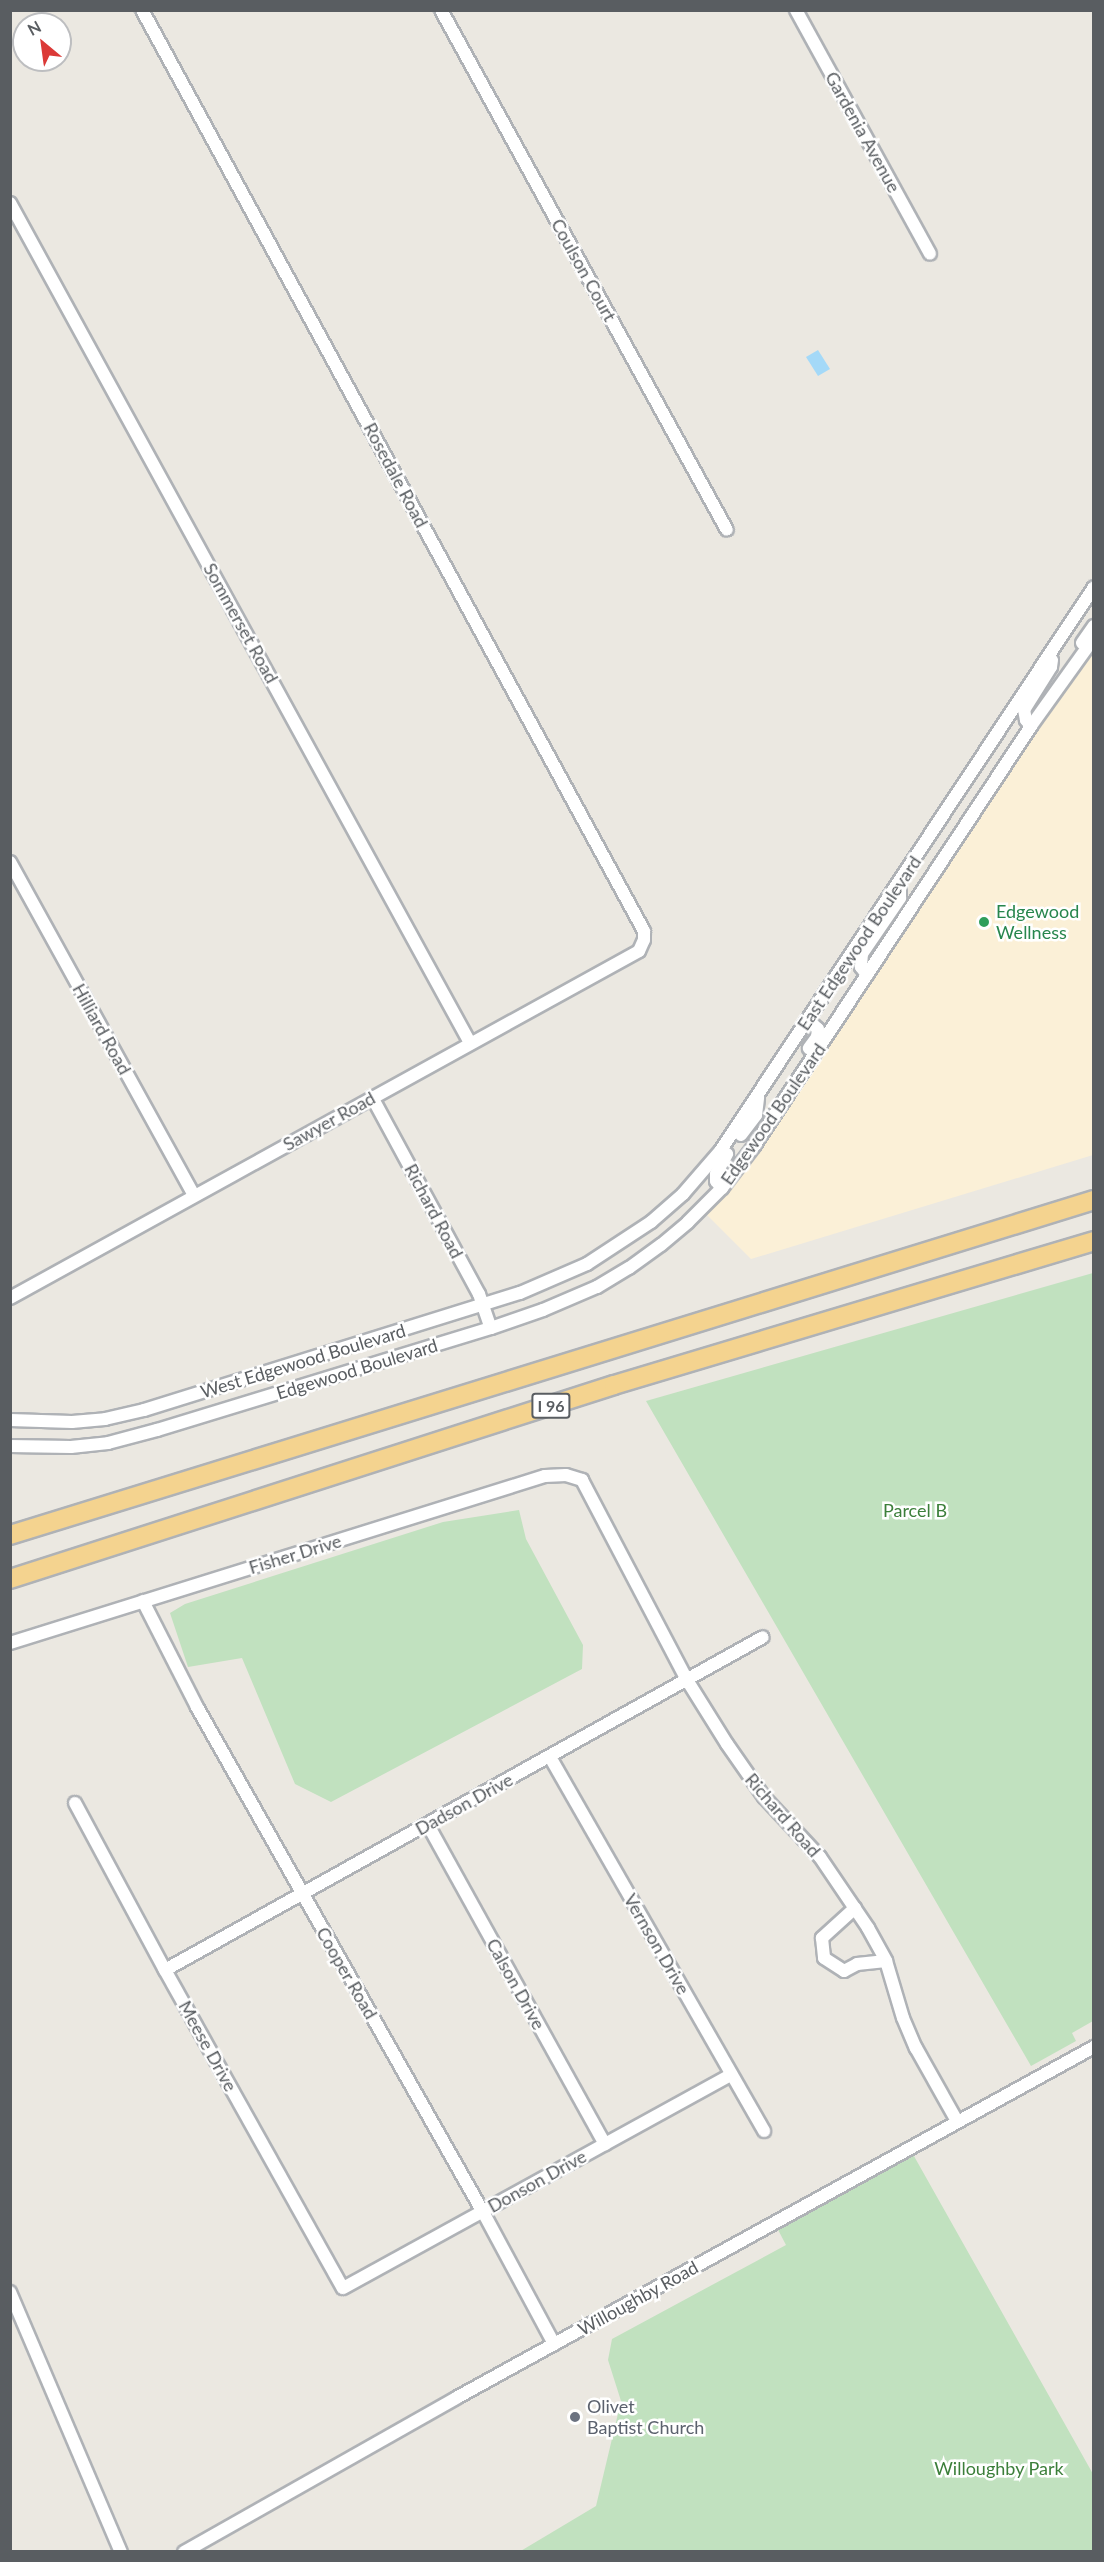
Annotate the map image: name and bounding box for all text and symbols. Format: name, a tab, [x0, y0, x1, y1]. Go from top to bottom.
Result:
north arrow	[12, 12, 72, 72]
text: N	[24, 16, 44, 39]
street label: Gardenia Avenue	[821, 68, 905, 196]
street label: Coulson Court	[547, 215, 621, 325]
street label: Rosedale Road	[359, 419, 433, 531]
street label: Sommerset Road	[199, 559, 283, 687]
street label: East Edgewood Boulevard	[793, 852, 925, 1034]
place label: Edgewood Wellness	[996, 901, 1079, 944]
marker: Edgewood Wellness	[977, 915, 991, 929]
street label: Hilliard Road	[68, 980, 136, 1078]
street label: Edgewood Boulevard	[716, 1039, 830, 1189]
street label: Sawyer Road	[279, 1087, 379, 1155]
street label: Richard Road	[400, 1160, 468, 1262]
street label: West Edgewood Boulevard	[198, 1319, 408, 1403]
street label: Edgewood Boulevard	[274, 1334, 440, 1404]
road number: I 96	[530, 1393, 572, 1419]
park label: Parcel B	[883, 1499, 947, 1521]
street label: Fisher Drive	[246, 1530, 344, 1578]
street label: Dadson Drive	[412, 1768, 516, 1840]
street label: Richard Road	[741, 1769, 825, 1861]
street label: Vernson Drive	[620, 1890, 694, 1998]
street label: Cooper Road	[312, 1923, 382, 2023]
street label: Calson Drive	[482, 1935, 550, 2033]
street label: Meese Drive	[174, 1997, 242, 2095]
street label: Donson Drive	[484, 2145, 590, 2217]
street label: Willoughby Road	[574, 2256, 702, 2340]
place label: Olivet Baptist Church	[587, 2396, 704, 2438]
marker: Olivet Baptist Church	[568, 2410, 582, 2424]
park label: Willoughby Park	[934, 2457, 1064, 2479]

